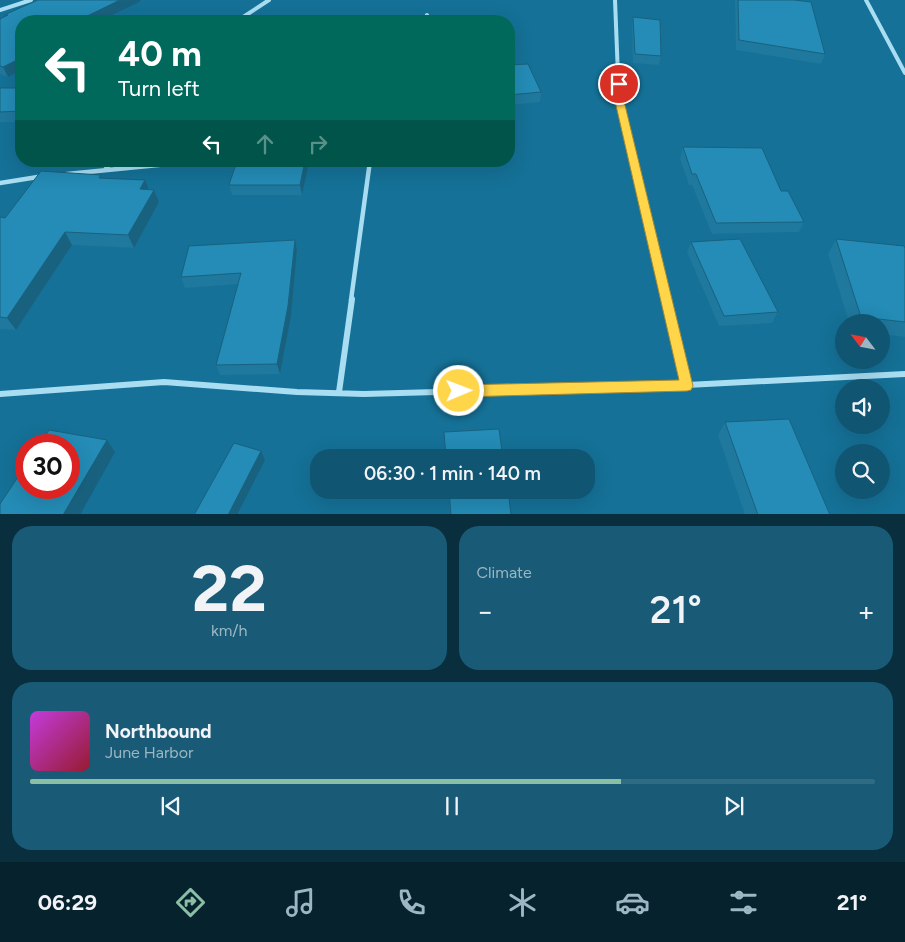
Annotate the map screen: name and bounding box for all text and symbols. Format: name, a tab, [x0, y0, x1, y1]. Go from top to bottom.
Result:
text: 40 m	[118, 33, 202, 75]
icon: left	[35, 35, 100, 100]
pin	[598, 63, 640, 105]
icon: arrive	[605, 70, 633, 98]
text: Turn left	[118, 75, 200, 102]
icon: left	[198, 130, 226, 158]
icon: ahead	[251, 130, 279, 158]
icon: right	[304, 130, 332, 158]
north arrow	[835, 314, 890, 369]
map controls	[835, 314, 890, 499]
position arrow	[432, 364, 484, 416]
button: sound	[835, 379, 890, 434]
speed limit sign: 30	[15, 434, 80, 499]
button: search	[835, 444, 890, 499]
text: 06:30 · 1 min · 140 m	[364, 462, 541, 485]
text: 22	[192, 549, 267, 627]
text: Climate	[477, 563, 532, 582]
text: 21°	[650, 587, 702, 633]
text: −	[477, 594, 494, 628]
text: +	[858, 594, 875, 628]
text: km/h	[211, 621, 248, 640]
text: Northbound	[105, 720, 212, 743]
text: June Harbor	[105, 743, 193, 762]
icon: previous	[157, 792, 185, 820]
icon: pause	[438, 792, 466, 820]
icon: next	[720, 792, 748, 820]
icon: directions	[173, 885, 208, 920]
icon: music	[283, 885, 318, 920]
icon: phone	[394, 885, 429, 920]
icon: climate	[505, 885, 540, 920]
icon: car	[615, 885, 650, 920]
icon: filters	[726, 885, 761, 920]
text: 06:29	[38, 889, 97, 916]
text: 21°	[837, 889, 867, 916]

